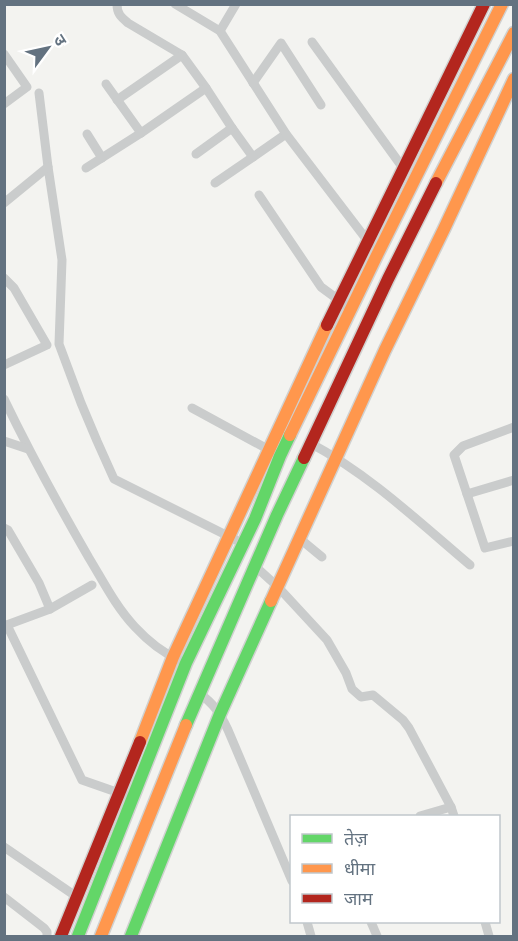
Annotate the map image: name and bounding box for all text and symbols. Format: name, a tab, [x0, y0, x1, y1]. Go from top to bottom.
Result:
north arrow	[18, 18, 78, 78]
text: उ	[50, 31, 71, 49]
legend	[290, 815, 500, 923]
text: तेज़	[344, 828, 368, 848]
text: धीमा	[344, 858, 375, 878]
text: जाम	[344, 888, 374, 908]

